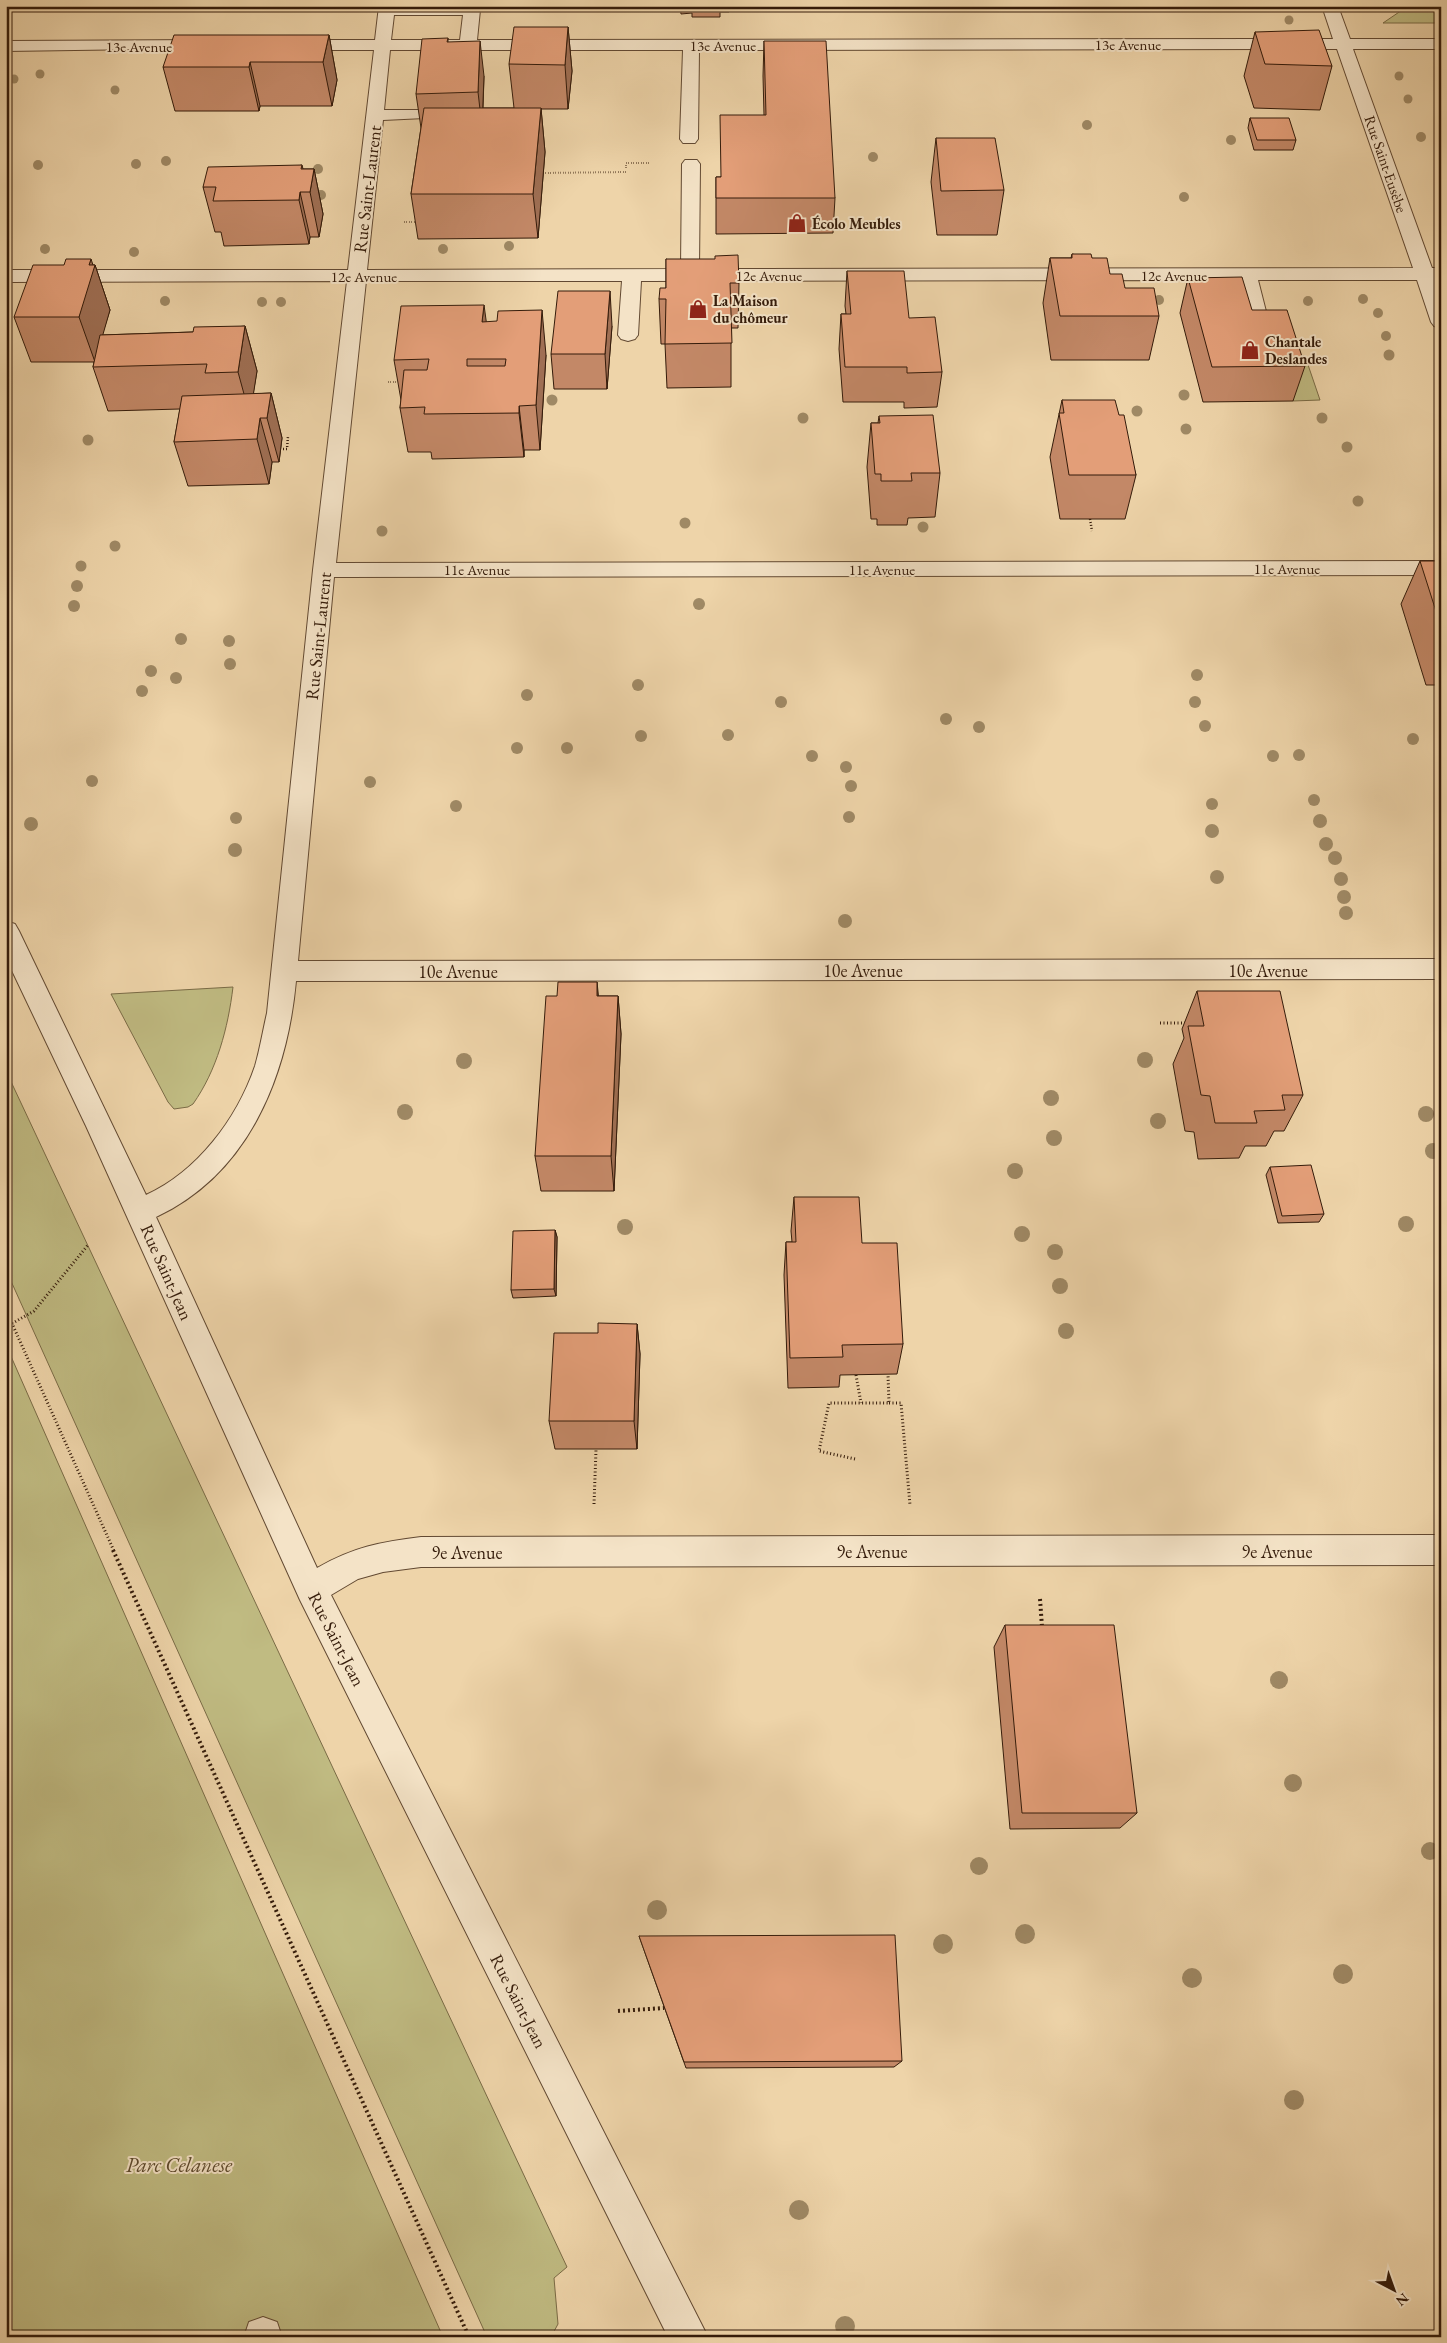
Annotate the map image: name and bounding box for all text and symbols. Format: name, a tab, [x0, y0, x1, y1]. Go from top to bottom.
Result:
street label: 13e Avenue	[1095, 35, 1161, 54]
street label: 13e Avenue	[690, 36, 756, 55]
street label: 13e Avenue	[106, 37, 172, 56]
street label: Rue Saint-Eusèbe	[1361, 113, 1412, 215]
street label: Rue Saint-Laurent	[348, 124, 386, 254]
shop icon: Écolo Meubles	[786, 212, 808, 234]
place label: Écolo Meubles	[812, 214, 901, 233]
street label: 12e Avenue	[736, 266, 802, 285]
street label: 12e Avenue	[1141, 266, 1207, 285]
street label: 12e Avenue	[331, 267, 397, 286]
place label: La Maison du chômeur	[713, 291, 789, 327]
shop icon: La Maison du chômeur	[687, 298, 709, 320]
place label: Chantale Deslandes	[1265, 332, 1327, 368]
shop icon: Chantale Deslandes	[1239, 339, 1261, 361]
street label: 11e Avenue	[1254, 559, 1320, 578]
street label: 11e Avenue	[444, 560, 510, 579]
street label: 11e Avenue	[849, 560, 915, 579]
street label: Rue Saint-Laurent	[300, 571, 336, 701]
street label: 10e Avenue	[823, 959, 903, 982]
street label: 10e Avenue	[1228, 959, 1308, 982]
street label: 10e Avenue	[418, 960, 498, 983]
street label: Rue Saint-Jean	[136, 1220, 199, 1324]
street label: 9e Avenue	[837, 1540, 907, 1563]
street label: 9e Avenue	[1242, 1540, 1312, 1563]
street label: 9e Avenue	[432, 1541, 502, 1564]
street label: Rue Saint-Jean	[303, 1588, 371, 1690]
street label: Rue Saint-Jean	[485, 1950, 553, 2052]
park label: Parc Celanese	[126, 2151, 233, 2178]
north arrow	[1370, 2266, 1420, 2316]
text: N	[1392, 2289, 1413, 2311]

